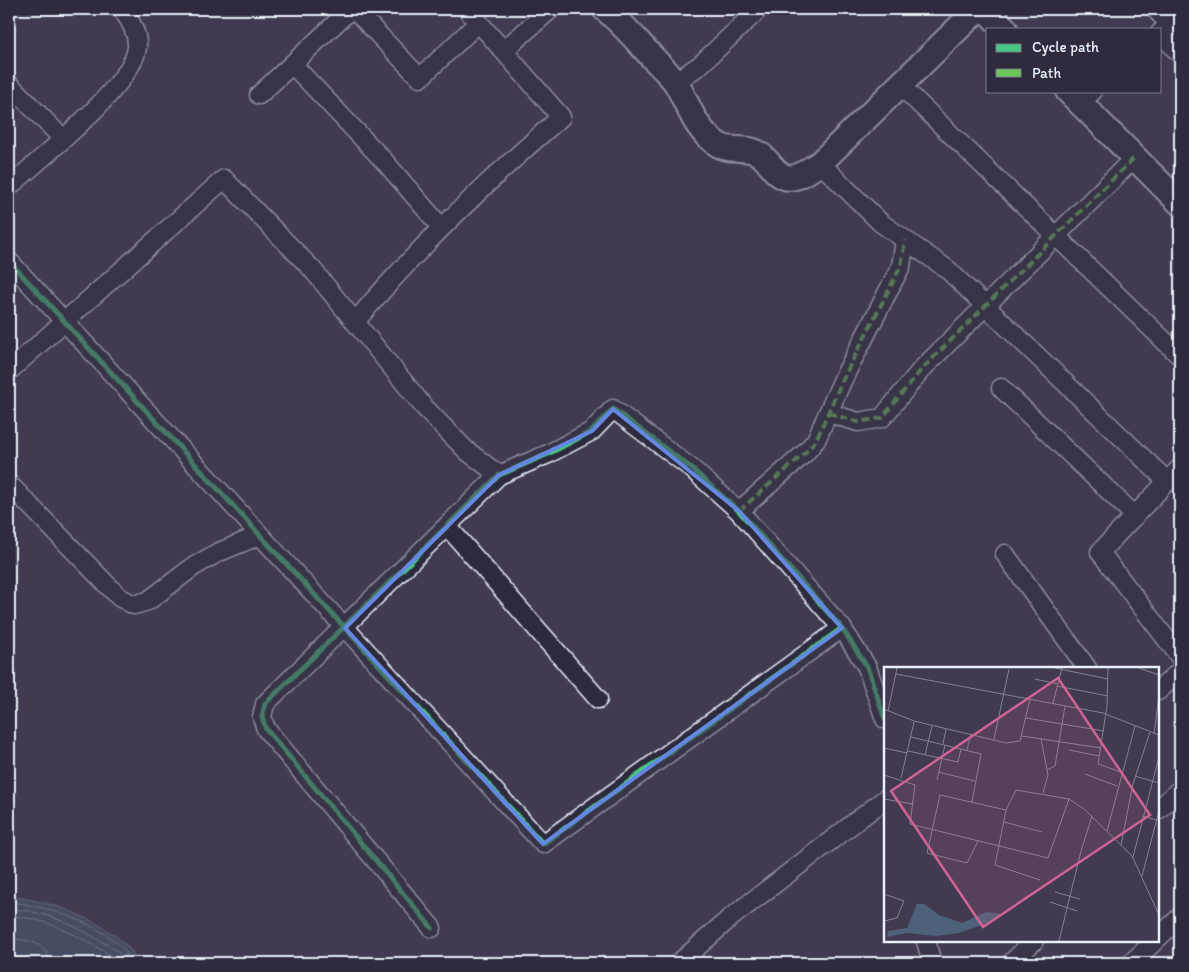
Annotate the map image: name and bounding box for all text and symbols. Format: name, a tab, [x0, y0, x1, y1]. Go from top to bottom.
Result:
legend	[986, 28, 1162, 92]
text: Cycle path	[1032, 38, 1099, 56]
text: Path	[1032, 64, 1061, 82]
inset map	[884, 667, 1159, 942]

